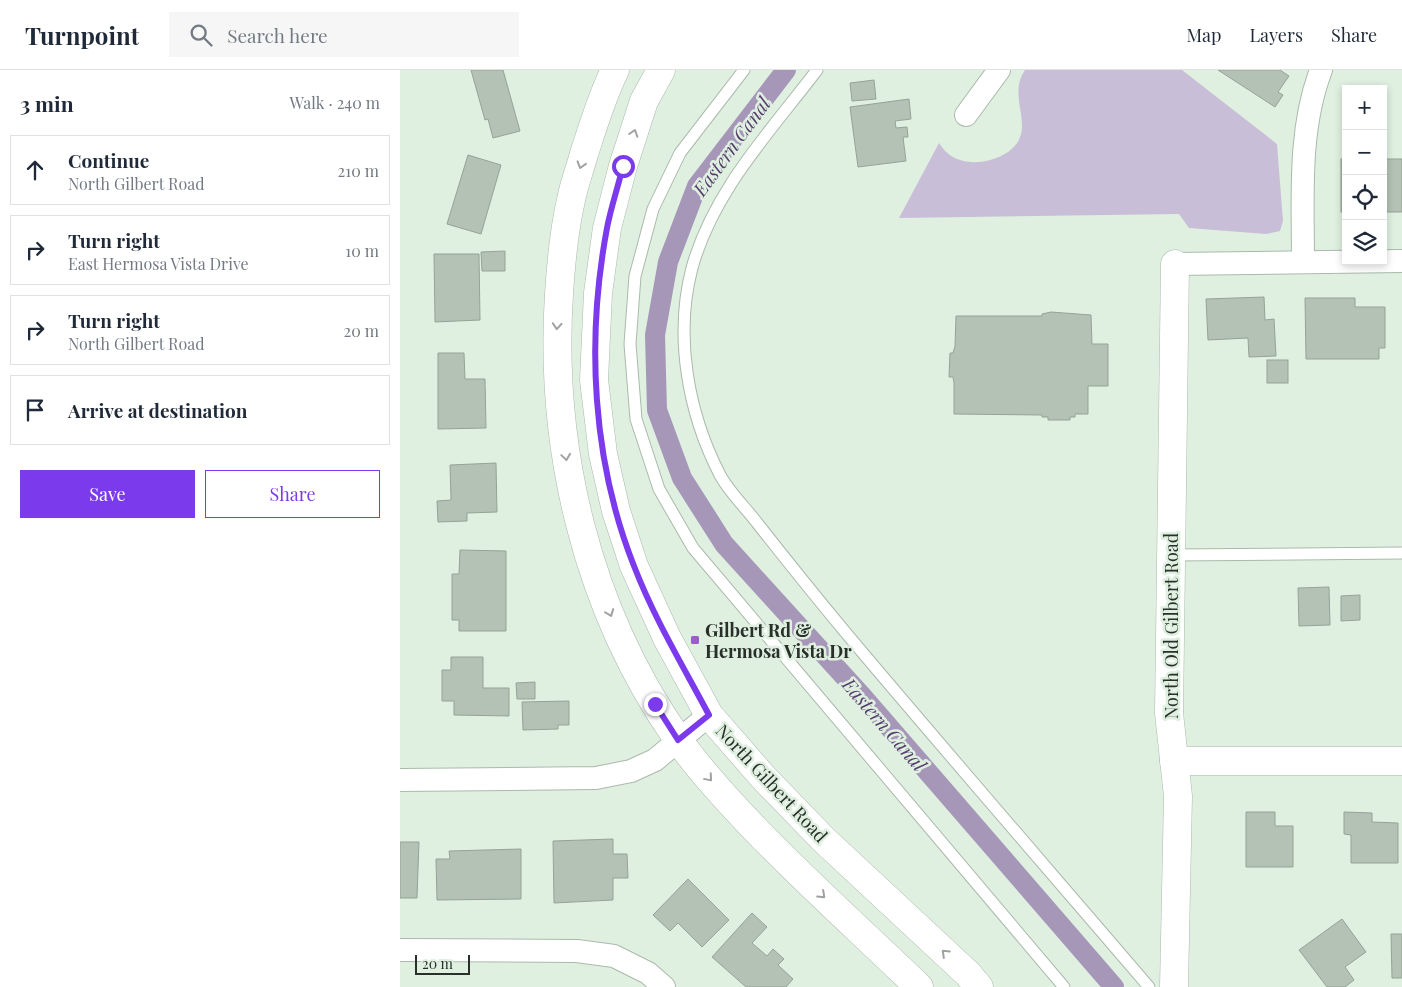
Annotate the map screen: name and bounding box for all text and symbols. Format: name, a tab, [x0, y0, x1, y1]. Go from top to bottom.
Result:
search box	[169, 12, 519, 57]
text: Turnpoint	[25, 19, 139, 51]
icon: search	[187, 21, 215, 49]
text: Search here	[227, 22, 328, 48]
text: Map	[1186, 23, 1221, 47]
text: Layers	[1249, 23, 1303, 47]
text: Share	[1331, 23, 1377, 47]
map controls	[1342, 85, 1387, 265]
button: +	[1342, 85, 1387, 130]
text: 3 min	[20, 89, 74, 117]
water label: Eastern Canal	[686, 91, 776, 201]
text: Walk · 240 m	[290, 92, 380, 113]
one-way arrow	[628, 130, 638, 138]
button: −	[1342, 130, 1387, 175]
text: Continue	[68, 147, 149, 173]
route start	[612, 155, 635, 178]
icon: ahead	[21, 156, 49, 184]
text: 210 m	[338, 160, 379, 181]
one-way arrow	[577, 161, 587, 169]
text: North Gilbert Road	[68, 173, 204, 194]
button: locate	[1342, 175, 1387, 220]
button: layers	[1342, 220, 1387, 265]
text: Turn right	[68, 227, 160, 253]
icon: right	[21, 236, 49, 264]
text: 10 m	[345, 240, 379, 261]
text: East Hermosa Vista Drive	[68, 253, 249, 274]
text: Turn right	[68, 307, 160, 333]
icon: right	[21, 316, 49, 344]
text: 20 m	[344, 320, 379, 341]
one-way arrow	[551, 322, 562, 330]
text: North Gilbert Road	[68, 333, 204, 354]
icon: arrive	[21, 396, 49, 424]
text: Arrive at destination	[68, 397, 248, 423]
one-way arrow	[560, 453, 570, 462]
button: Save	[20, 470, 195, 518]
button: Share	[205, 470, 380, 518]
street label: North Old Gilbert Road	[1159, 532, 1183, 719]
one-way arrow	[604, 608, 614, 617]
place label: Gilbert Rd & Hermosa Vista Dr	[705, 618, 852, 663]
marker: Gilbert Rd & Hermosa Vista Dr	[689, 634, 701, 646]
water label: Eastern Canal	[836, 671, 933, 777]
route end	[644, 693, 667, 716]
street label: North Gilbert Road	[711, 719, 833, 848]
one-way arrow	[704, 772, 712, 781]
one-way arrow	[816, 889, 825, 898]
one-way arrow	[941, 949, 950, 958]
scale bar	[415, 952, 470, 975]
text: 20 m	[422, 954, 453, 973]

